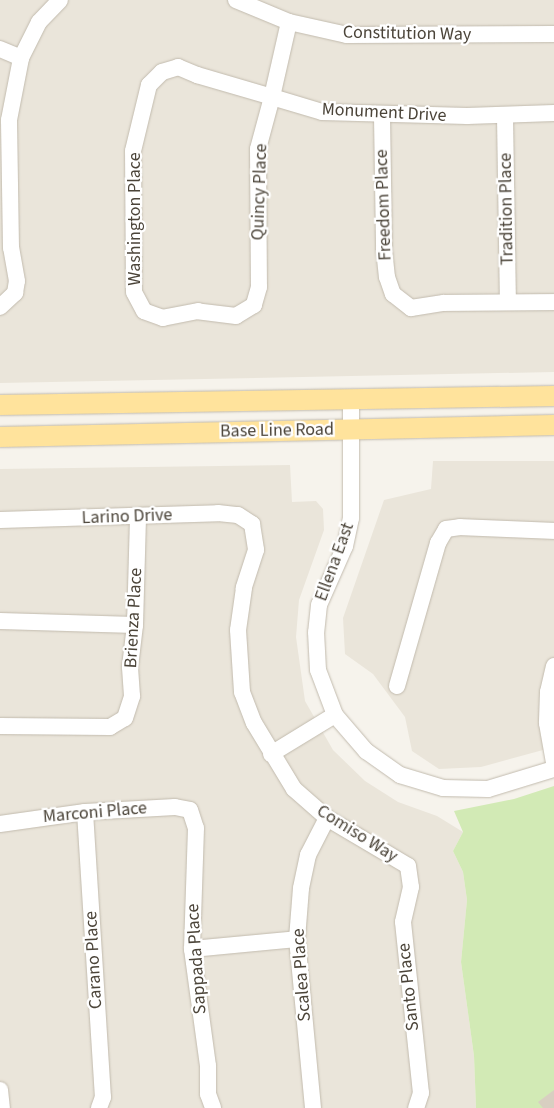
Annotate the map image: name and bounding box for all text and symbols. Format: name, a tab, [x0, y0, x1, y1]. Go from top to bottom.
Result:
street label: Constitution Way	[343, 22, 471, 46]
street label: Monument Drive	[321, 99, 447, 127]
street label: Quincy Place	[248, 143, 272, 241]
street label: Freedom Place	[371, 149, 397, 261]
street label: Washington Place	[124, 152, 146, 286]
street label: Tradition Place	[495, 153, 519, 265]
street label: Base Line Road	[220, 419, 334, 443]
street label: Larino Drive	[81, 505, 173, 529]
street label: Ellena East	[311, 520, 359, 604]
street label: Brienza Place	[121, 567, 147, 669]
street label: Marconi Place	[42, 798, 148, 828]
street label: Comiso Way	[312, 801, 402, 867]
street label: Sappada Place	[182, 903, 212, 1015]
street label: Carano Place	[81, 910, 107, 1010]
street label: Scalea Place	[288, 928, 316, 1022]
street label: Santo Place	[394, 942, 424, 1032]

